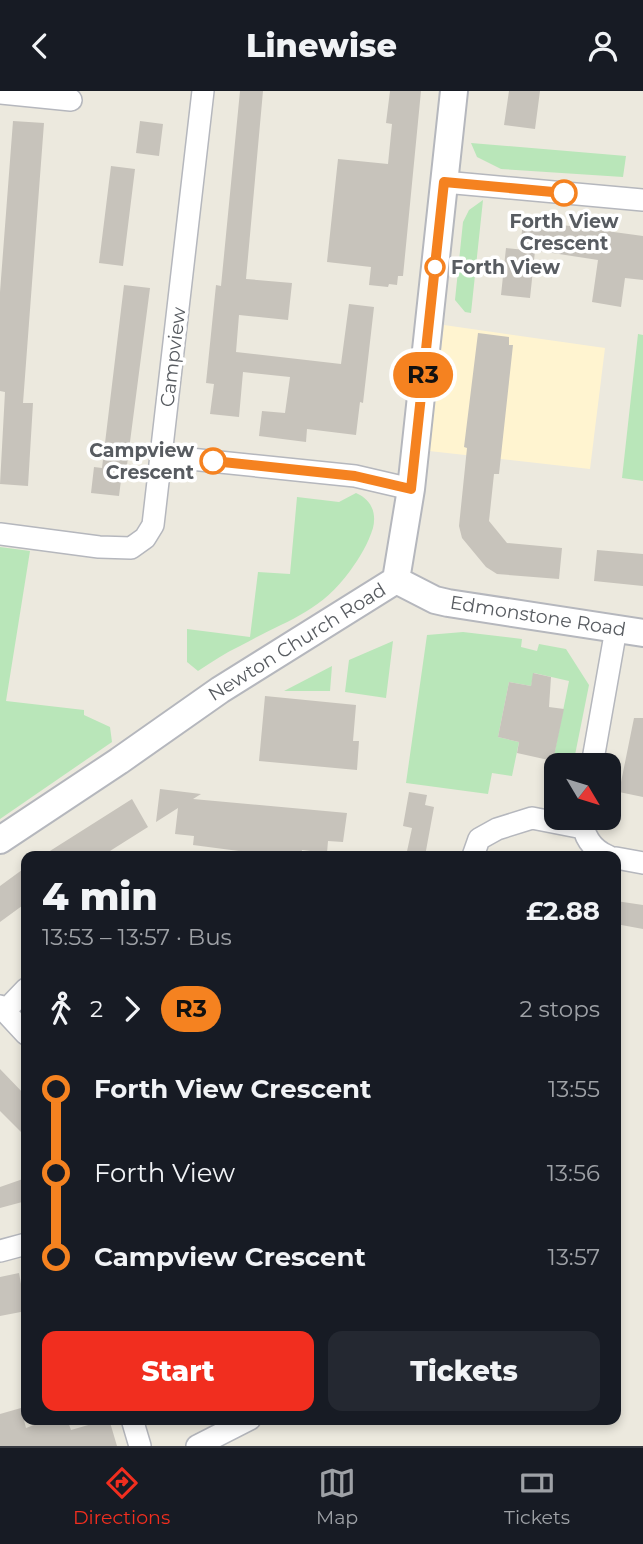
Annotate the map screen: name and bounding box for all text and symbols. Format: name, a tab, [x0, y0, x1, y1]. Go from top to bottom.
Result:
text: Linewise	[246, 26, 397, 65]
icon: back	[21, 27, 59, 65]
icon: person	[584, 27, 622, 65]
marker: Forth View Crescent	[551, 180, 577, 206]
place label: Forth View Crescent	[510, 210, 619, 255]
place label: Forth View	[451, 256, 560, 279]
marker: Forth View	[425, 257, 445, 277]
street label: Campview	[155, 305, 191, 408]
line badge: R3	[392, 352, 454, 398]
text: R3	[407, 360, 439, 389]
place label: Campview Crescent	[89, 439, 194, 484]
marker: Campview Crescent	[200, 448, 226, 474]
street label: Newton Church Road	[204, 578, 390, 706]
street label: Edmonstone Road	[448, 591, 628, 641]
north arrow	[544, 753, 621, 829]
map controls	[544, 753, 621, 830]
text: 4 min	[42, 873, 158, 920]
text: £2.88	[526, 895, 600, 927]
text: 13:53 – 13:57 · Bus	[42, 923, 232, 951]
icon: walk	[42, 990, 80, 1028]
icon: forward	[113, 990, 151, 1028]
text: R3	[175, 994, 207, 1023]
text: 2	[90, 995, 103, 1023]
text: 2 stops	[520, 995, 600, 1023]
text: Forth View Crescent	[94, 1073, 371, 1105]
text: 13:55	[548, 1075, 600, 1103]
text: Forth View	[94, 1157, 235, 1189]
text: 13:56	[547, 1159, 600, 1187]
text: Campview Crescent	[94, 1241, 366, 1273]
text: 13:57	[548, 1243, 600, 1271]
button: Start	[42, 1331, 314, 1411]
button: Tickets	[328, 1331, 600, 1411]
tab: Directions	[73, 1464, 170, 1529]
tab: Map	[316, 1464, 358, 1529]
tab: Tickets	[504, 1464, 570, 1529]

